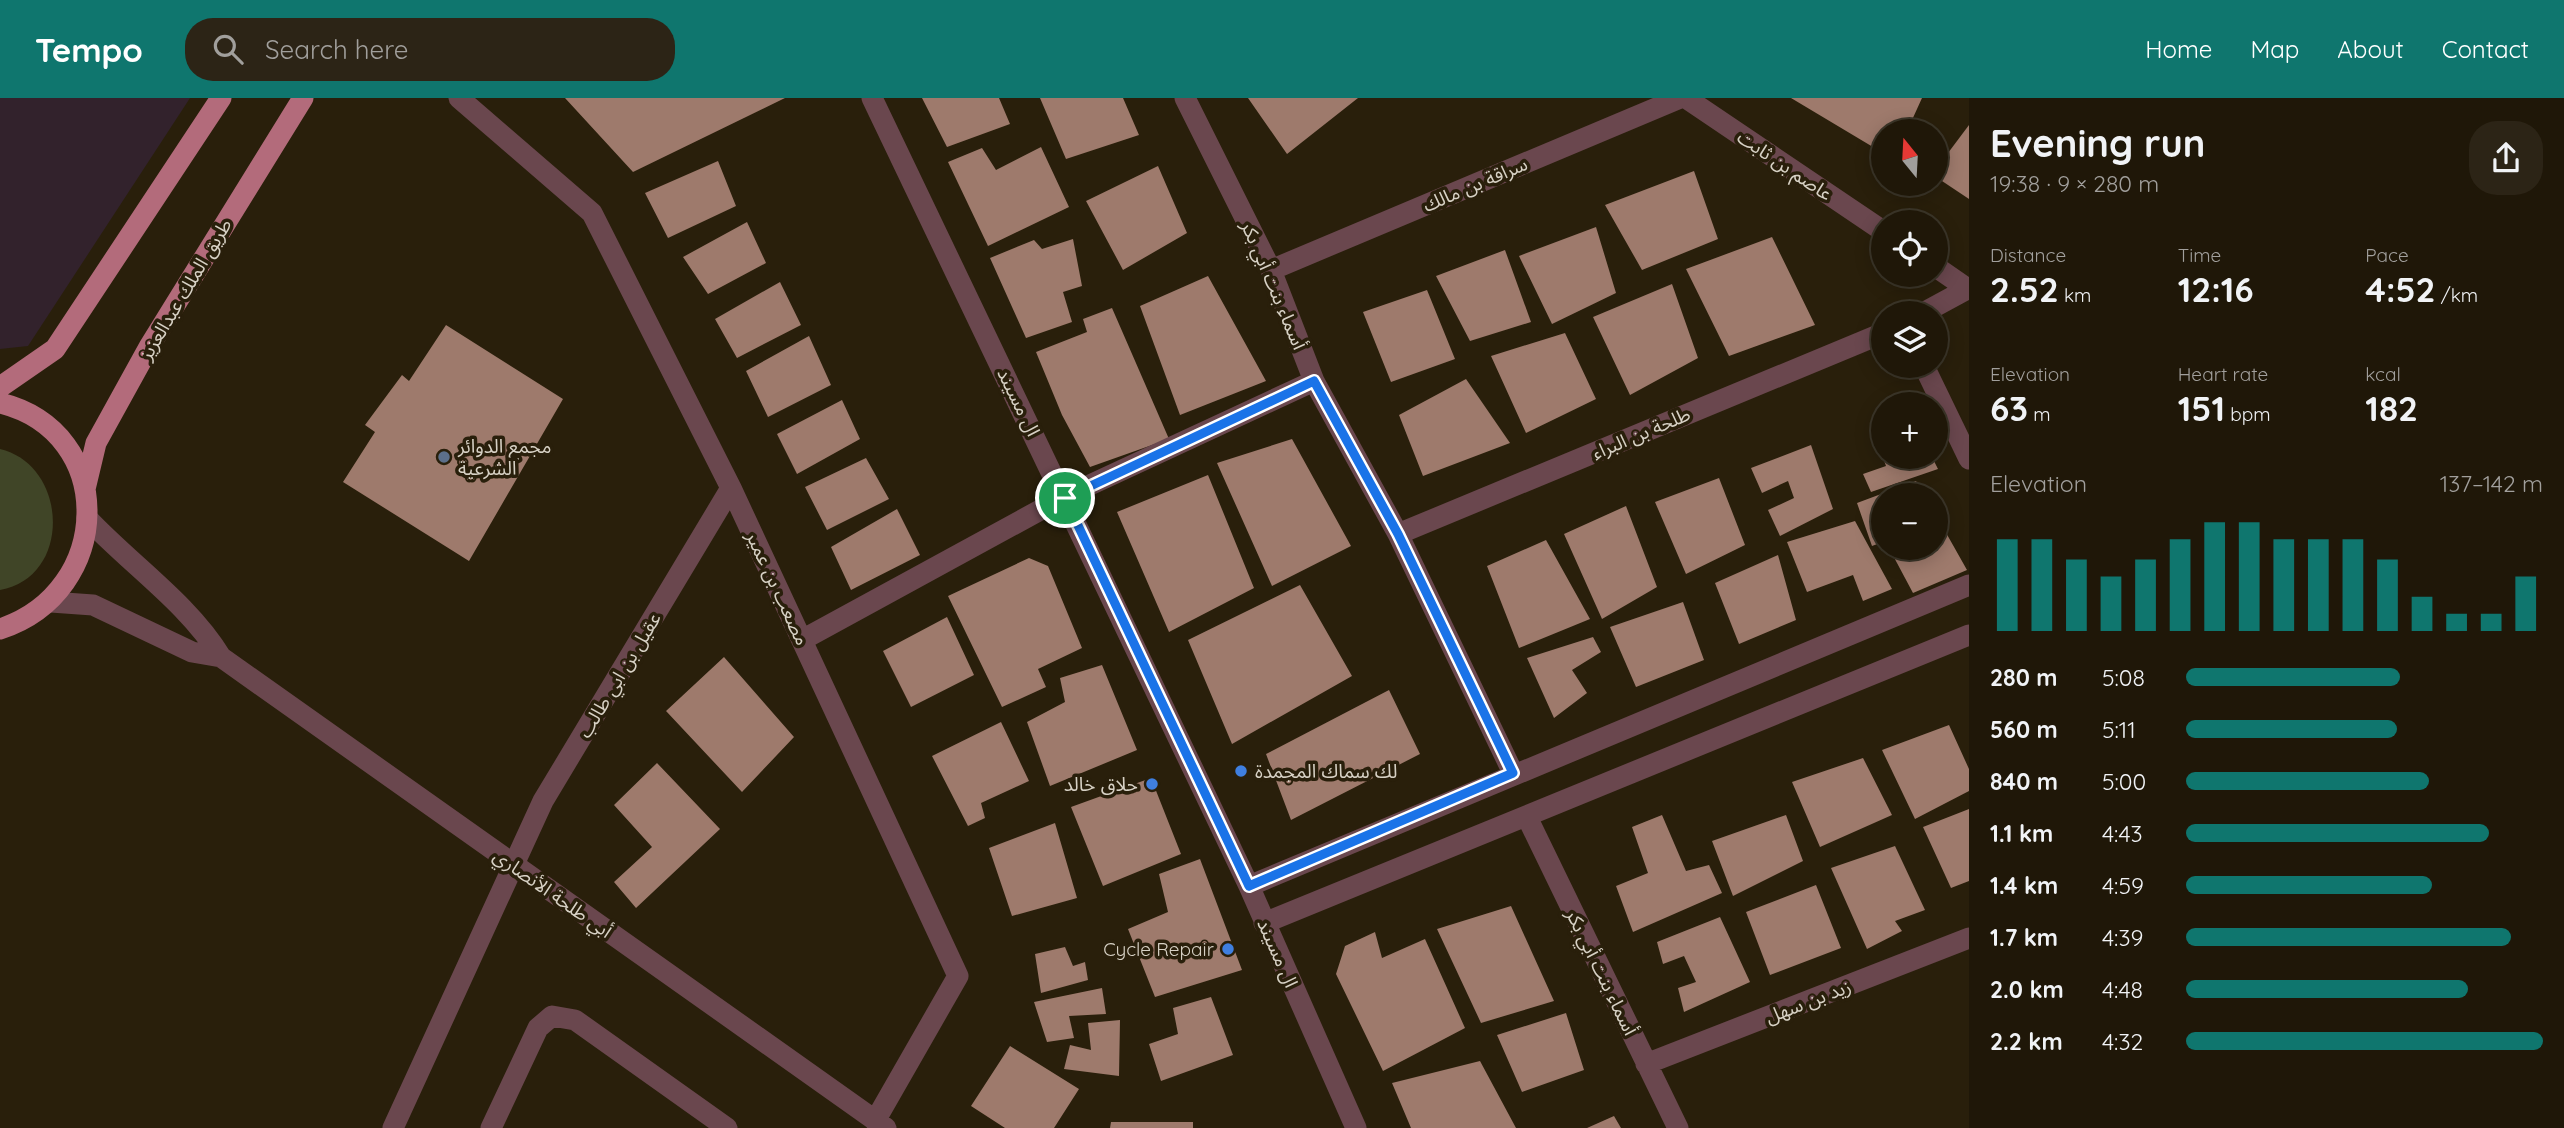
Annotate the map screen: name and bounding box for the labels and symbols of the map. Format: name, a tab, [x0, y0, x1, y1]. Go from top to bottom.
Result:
north arrow	[1871, 119, 1948, 196]
street label: عاصم بن ثابت	[1731, 124, 1837, 208]
street label: سراقة بن مالك	[1419, 151, 1531, 217]
street label: طريق الملك عبدالعزيز	[133, 214, 237, 365]
street label: أسماء بنت أبي بكر	[1233, 216, 1312, 355]
street label: ال مسيند	[992, 364, 1046, 440]
street label: طلحة بن البراء	[1588, 401, 1694, 464]
place label: مجمع الدوائر الشرعية	[457, 434, 552, 480]
marker: مجمع الدوائر الشرعية	[436, 449, 452, 465]
pin	[1035, 468, 1095, 528]
street label: مصعب بن عمير	[741, 526, 815, 649]
street label: عقيل بن ابي طالب	[572, 608, 669, 744]
place label: لك سماك المجمدة	[1255, 759, 1397, 783]
marker: لك سماك المجمدة	[1233, 763, 1249, 779]
place label: حلاق خالد	[1064, 772, 1138, 796]
marker: حلاق خالد	[1144, 776, 1160, 792]
street label: أبي طلحة الأنصاري	[487, 843, 617, 946]
street label: أسماء بنت أبي بكر	[1558, 904, 1643, 1041]
street label: ال مسيند	[1252, 915, 1304, 991]
place label: Cycle Repair	[1103, 937, 1215, 961]
marker: Cycle Repair	[1220, 941, 1236, 957]
street label: زيد بن سهل	[1762, 974, 1854, 1028]

